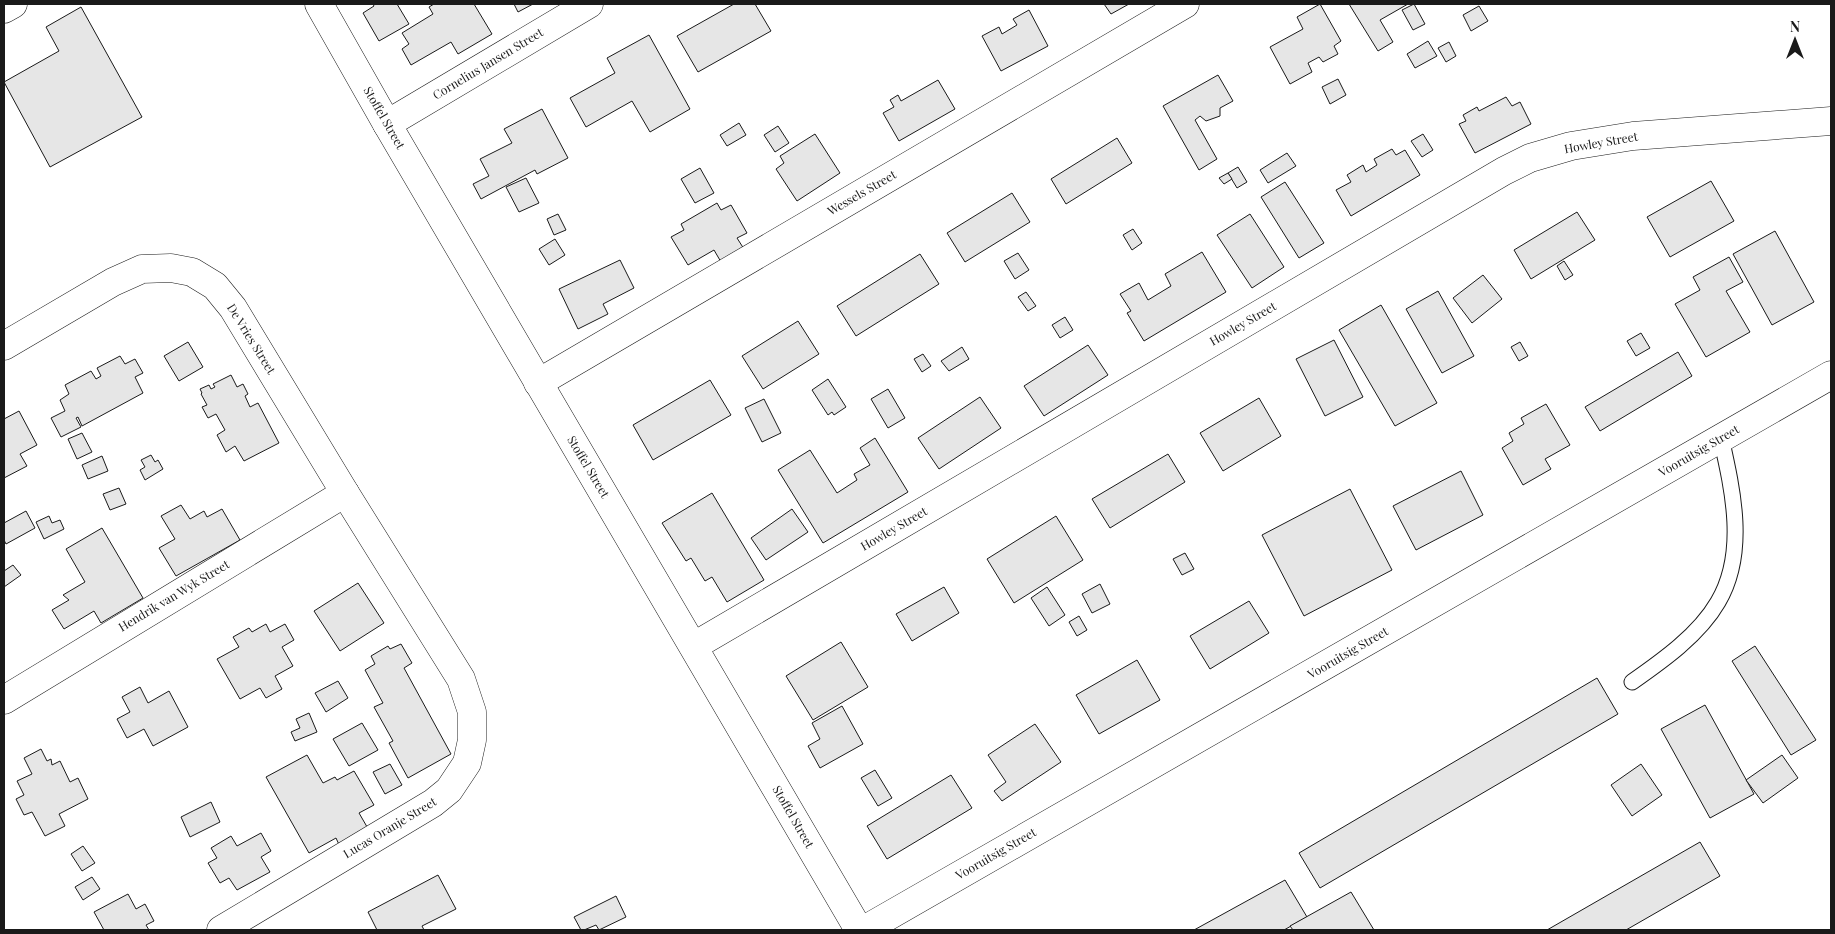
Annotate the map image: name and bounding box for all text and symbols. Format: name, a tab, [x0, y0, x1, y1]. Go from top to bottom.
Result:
north arrow	[1770, 15, 1820, 65]
text: N	[1790, 17, 1800, 36]
street label: Cornelius Jansen Street	[429, 23, 546, 103]
street label: Stoffel Street	[361, 83, 410, 152]
street label: Howley Street	[1563, 128, 1640, 156]
street label: Wessels Street	[823, 166, 899, 219]
street label: Howley Street	[1206, 297, 1279, 349]
street label: De Vries Street	[224, 300, 280, 377]
street label: Vooruitsig Street	[1654, 420, 1742, 480]
street label: Stoffel Street	[564, 433, 614, 501]
street label: Howley Street	[857, 502, 930, 554]
street label: Hendrik van Wyk Street	[115, 555, 233, 635]
street label: Vooruitsig Street	[1303, 622, 1391, 682]
street label: Stoffel Street	[770, 782, 819, 851]
street label: Lucas Oranje Street	[340, 793, 440, 861]
street label: Vooruitsig Street	[951, 823, 1039, 883]

